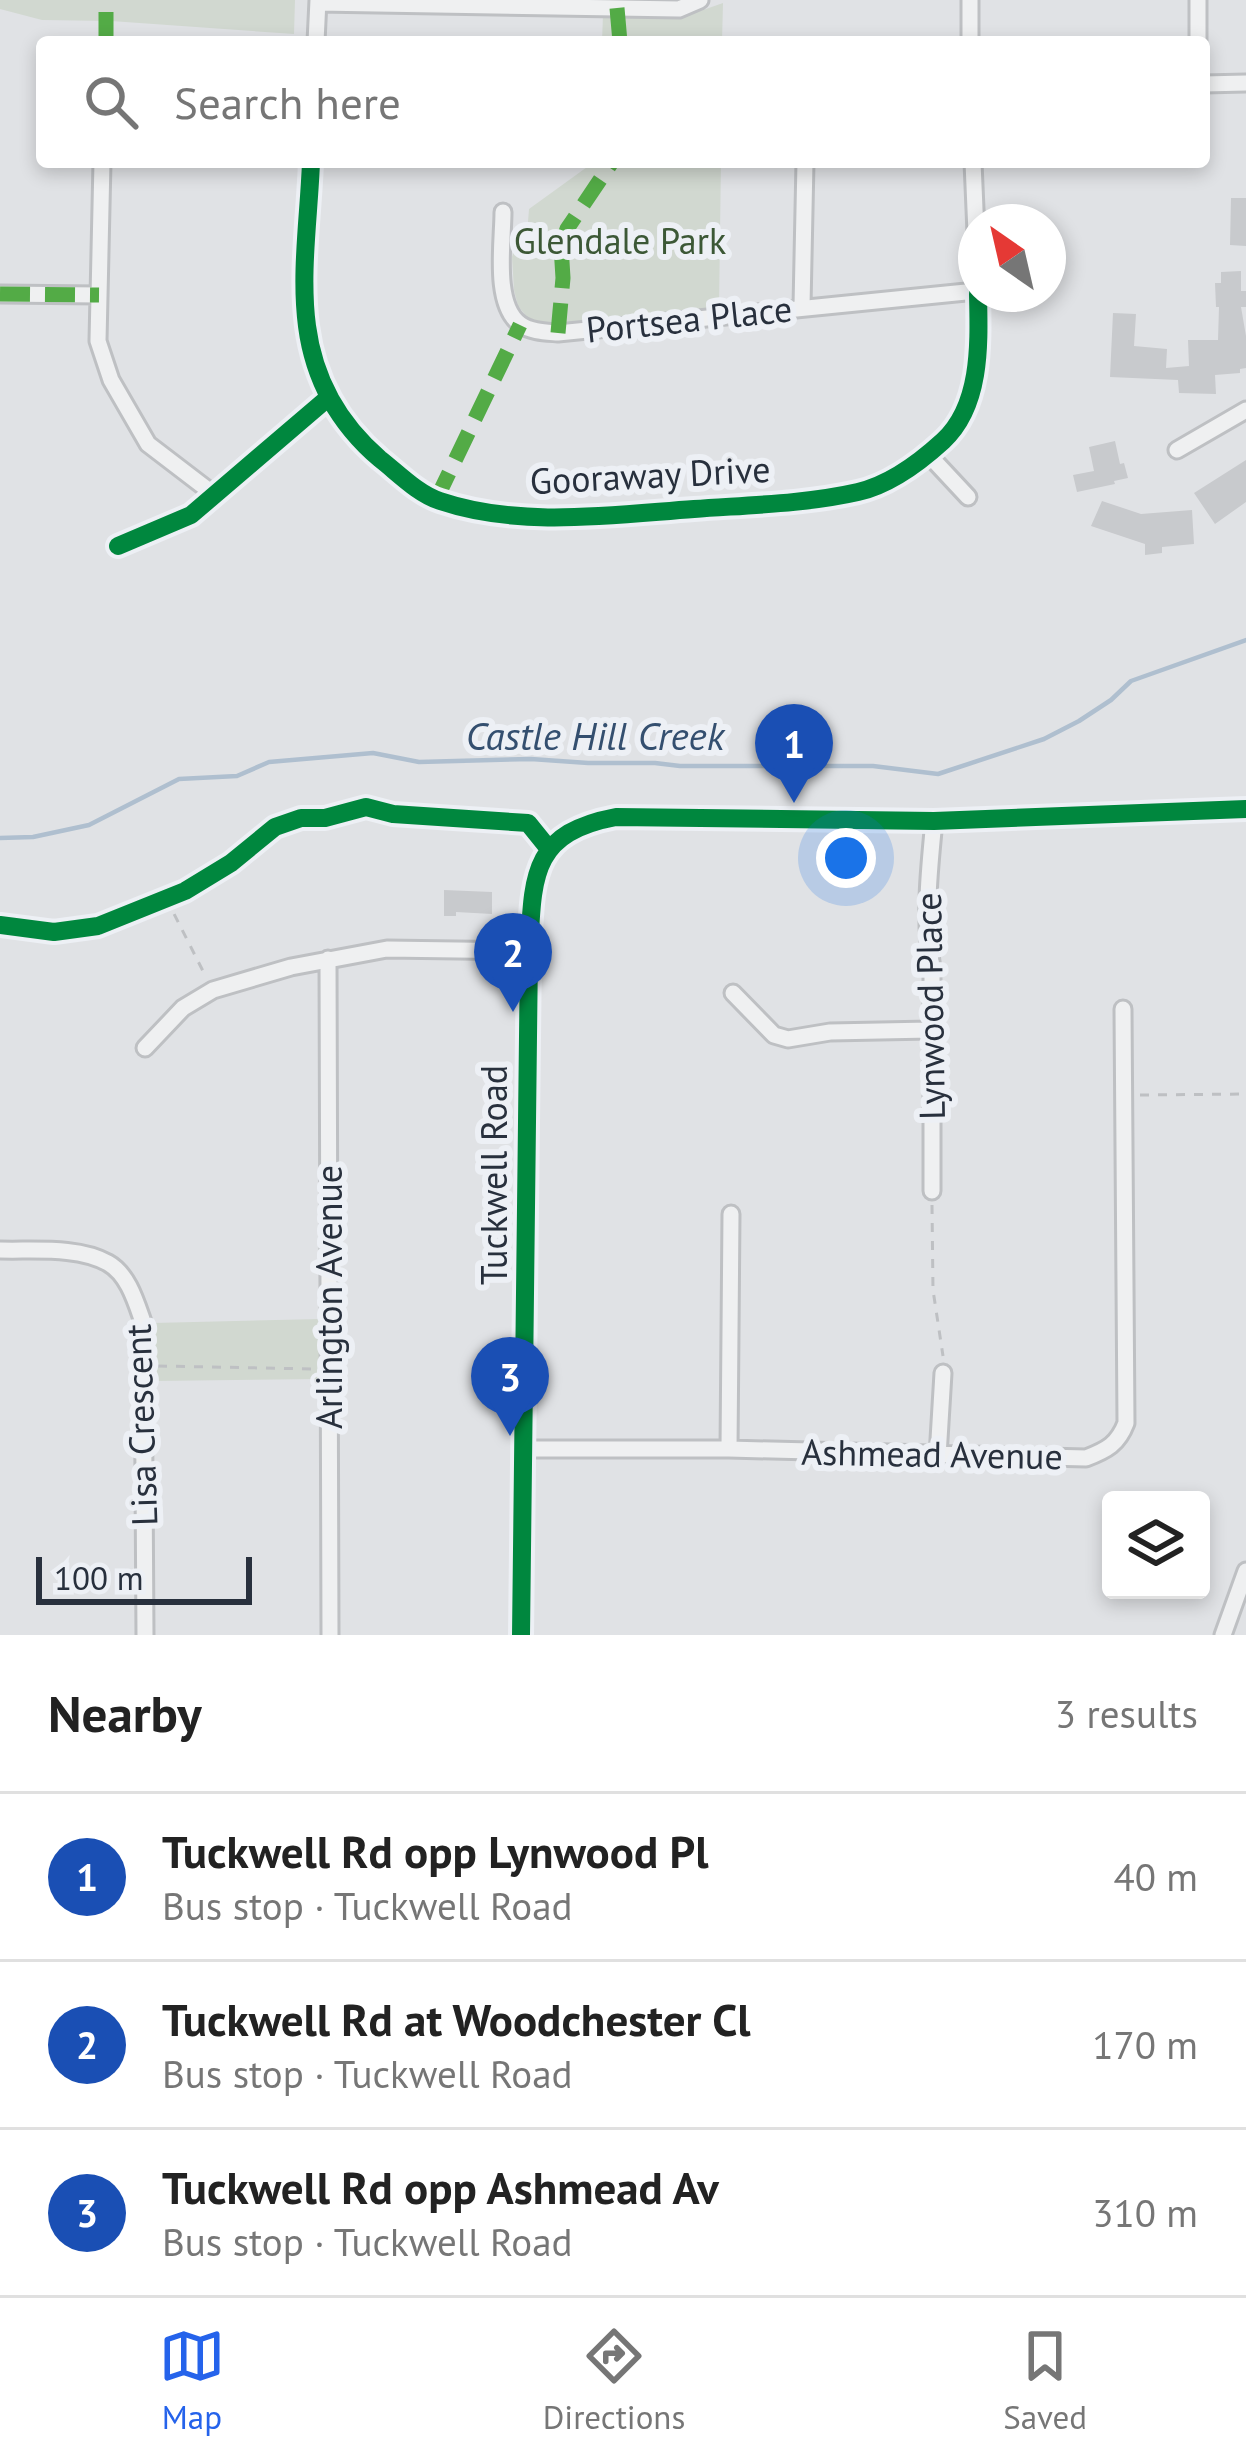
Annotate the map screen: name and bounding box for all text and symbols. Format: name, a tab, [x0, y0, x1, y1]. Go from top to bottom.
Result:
search box	[36, 36, 1210, 168]
icon: search	[78, 69, 144, 135]
text: Search here	[174, 73, 401, 131]
north arrow	[958, 204, 1066, 312]
park label: Glendale Park	[514, 217, 726, 264]
street label: Portsea Place	[584, 284, 794, 353]
street label: Gooraway Drive	[529, 445, 771, 504]
pin: 1	[755, 704, 833, 803]
water label: Castle Hill Creek	[466, 710, 726, 761]
your location	[816, 828, 876, 888]
street label: Lynwood Place	[904, 892, 955, 1120]
pin: 2	[474, 913, 552, 1012]
street label: Tuckwell Road	[470, 1065, 517, 1285]
street label: Arlington Avenue	[305, 1165, 352, 1429]
street label: Lisa Crescent	[113, 1323, 168, 1527]
pin: 3	[471, 1337, 549, 1436]
street label: Ashmead Avenue	[801, 1428, 1063, 1479]
map controls	[1102, 1491, 1210, 1599]
button: layers	[1102, 1491, 1210, 1599]
scale bar	[36, 1551, 252, 1604]
text: 100 m	[54, 1556, 144, 1599]
text: Nearby	[48, 1680, 202, 1746]
text: 3 results	[1055, 1688, 1198, 1739]
text: Tuckwell Rd opp Lynwood Pl	[162, 1822, 709, 1880]
text: 1	[76, 1851, 98, 1902]
text: 40 m	[1113, 1851, 1198, 1902]
text: Bus stop · Tuckwell Road	[162, 1880, 573, 1931]
text: Tuckwell Rd at Woodchester Cl	[162, 1990, 751, 2048]
text: 2	[76, 2019, 98, 2070]
text: 170 m	[1092, 2019, 1198, 2070]
text: Bus stop · Tuckwell Road	[162, 2048, 573, 2099]
text: Tuckwell Rd opp Ashmead Av	[162, 2158, 719, 2216]
text: 3	[76, 2187, 98, 2238]
text: 310 m	[1092, 2187, 1198, 2238]
text: Bus stop · Tuckwell Road	[162, 2216, 573, 2267]
tab: Map	[159, 2323, 225, 2438]
tab: Directions	[543, 2323, 685, 2438]
tab: Saved	[1003, 2323, 1087, 2438]

